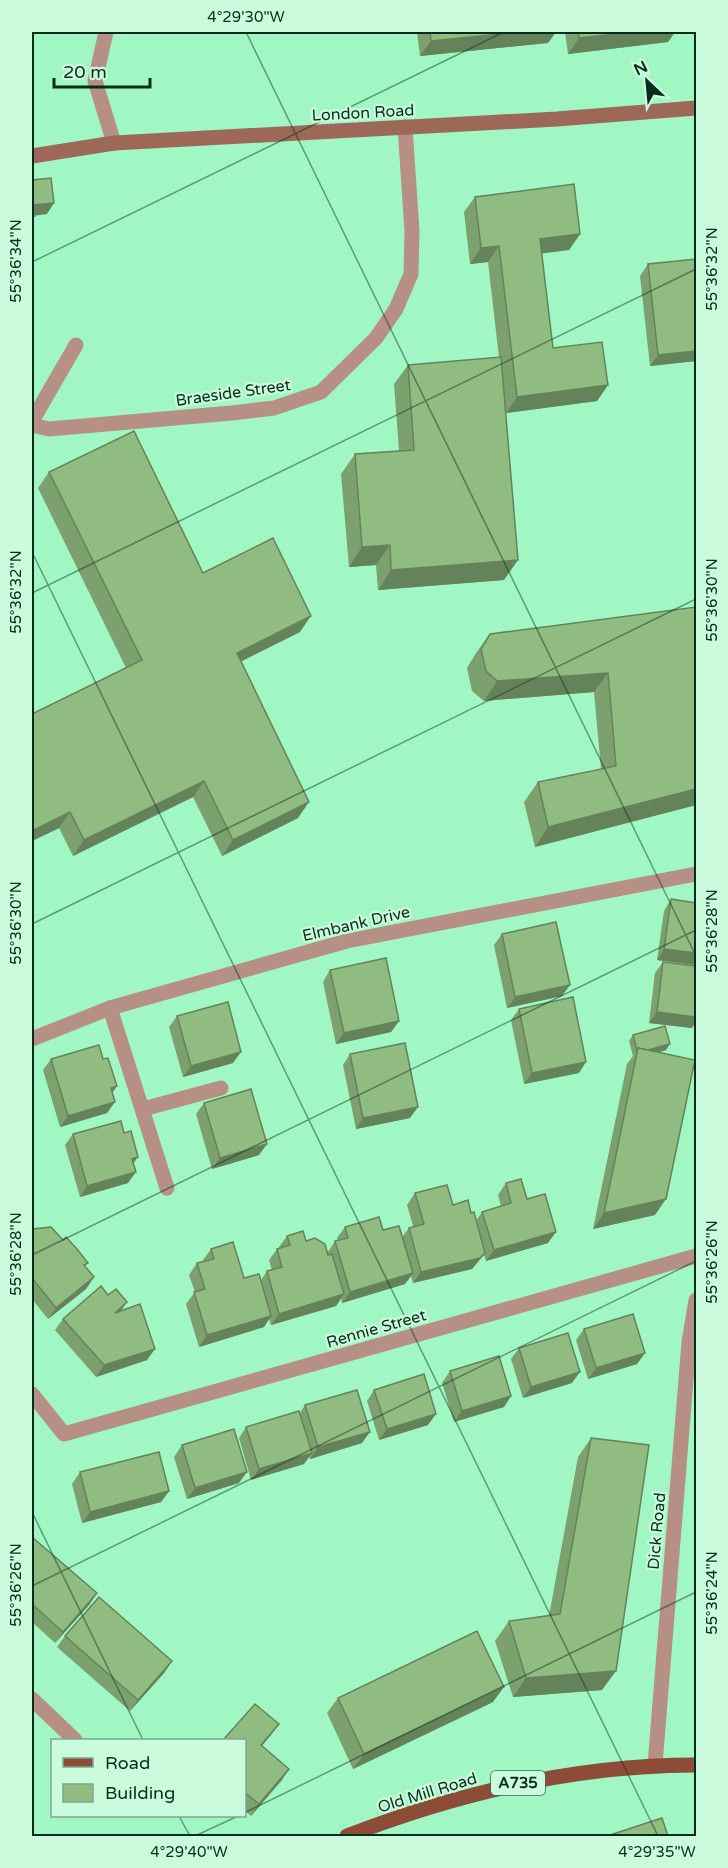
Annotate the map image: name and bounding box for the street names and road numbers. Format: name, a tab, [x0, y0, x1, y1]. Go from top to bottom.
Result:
street label: London Road	[311, 100, 415, 126]
street label: Braeside Street	[174, 375, 292, 411]
street label: Elmbank Drive	[300, 902, 412, 946]
street label: Rennie Street	[324, 1305, 428, 1353]
street label: Dick Road	[644, 1492, 670, 1571]
street label: Old Mill Road	[375, 1768, 479, 1818]
road number: A735	[491, 1771, 545, 1795]

